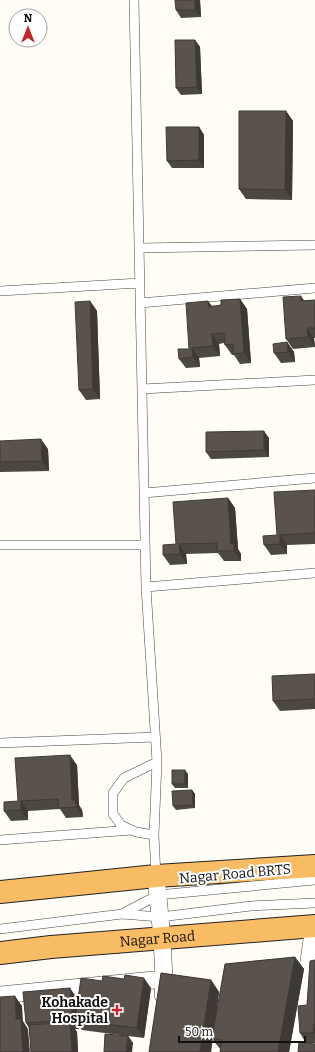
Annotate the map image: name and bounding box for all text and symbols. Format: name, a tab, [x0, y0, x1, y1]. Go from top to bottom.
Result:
north arrow	[8, 8, 48, 48]
text: N	[24, 12, 33, 25]
street label: Nagar Road BRTS	[178, 861, 292, 887]
street label: Nagar Road	[119, 927, 196, 950]
place label: Kohakade Hospital	[42, 994, 109, 1027]
marker: Kohakade Hospital	[111, 1004, 123, 1016]
scale bar	[179, 1018, 305, 1044]
text: 50 m	[185, 1025, 214, 1039]

